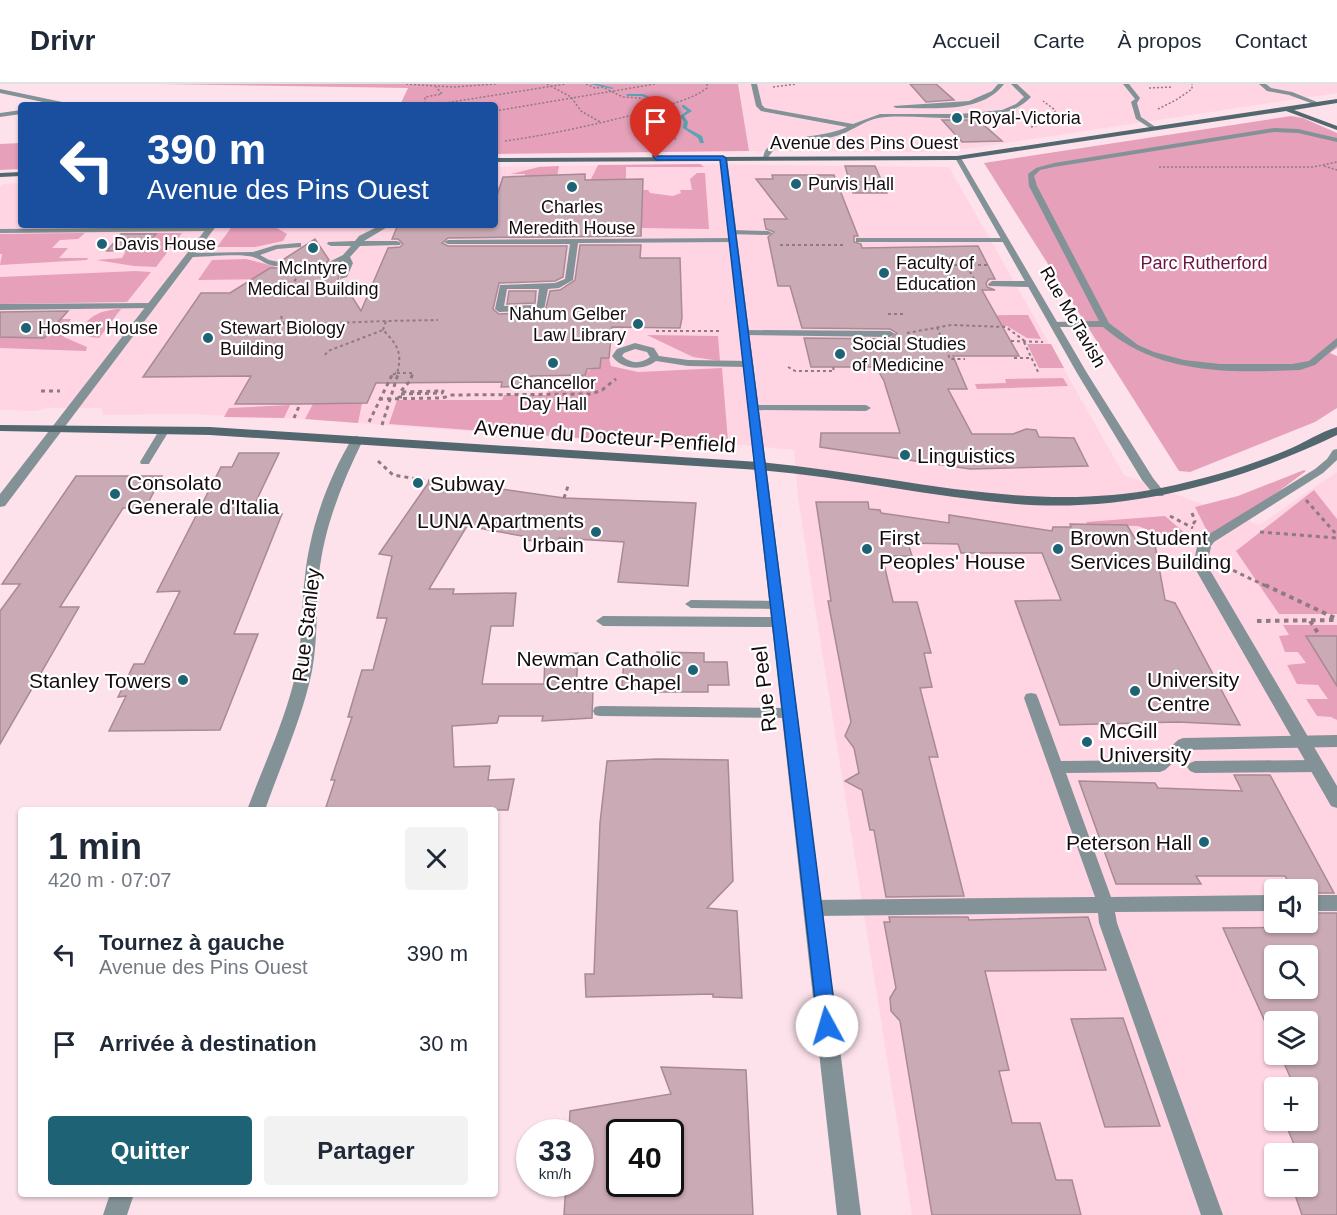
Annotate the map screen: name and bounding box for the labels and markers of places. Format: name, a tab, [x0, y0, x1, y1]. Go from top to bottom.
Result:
pin	[630, 96, 681, 158]
place label: Royal-Victoria	[969, 108, 1082, 128]
marker: Royal-Victoria	[950, 111, 964, 125]
place label: Purvis Hall	[808, 174, 894, 194]
marker: Purvis Hall	[789, 177, 803, 191]
marker: Charles Meredith House	[565, 180, 579, 194]
place label: Charles Meredith House	[508, 197, 636, 238]
place label: Davis House	[114, 234, 216, 254]
marker: Davis House	[95, 237, 109, 251]
marker: McIntyre Medical Building	[306, 241, 320, 255]
place label: Faculty of Education	[896, 253, 976, 294]
place label: McIntyre Medical Building	[247, 258, 379, 299]
marker: Faculty of Education	[877, 266, 891, 280]
place label: Nahum Gelber Law Library	[509, 304, 626, 345]
marker: Nahum Gelber Law Library	[631, 317, 645, 331]
place label: Hosmer House	[38, 318, 158, 338]
place label: Stewart Biology Building	[220, 318, 345, 359]
marker: Hosmer House	[19, 321, 33, 335]
marker: Stewart Biology Building	[201, 331, 215, 345]
place label: Social Studies of Medicine	[852, 334, 966, 375]
marker: Social Studies of Medicine	[833, 347, 847, 361]
marker: Chancellor Day Hall	[546, 356, 560, 370]
place label: Chancellor Day Hall	[510, 373, 596, 414]
place label: Linguistics	[917, 444, 1015, 467]
marker: Linguistics	[898, 448, 912, 462]
place label: Consolato Generale d'Italia	[127, 471, 280, 518]
place label: Subway	[430, 472, 505, 495]
marker: Subway	[411, 476, 425, 490]
marker: Consolato Generale d'Italia	[108, 487, 122, 501]
place label: LUNA Apartments Urbain	[417, 509, 584, 556]
marker: LUNA Apartments Urbain	[589, 525, 603, 539]
place label: First Peoples' House	[879, 526, 1025, 573]
place label: Brown Student Services Building	[1070, 526, 1231, 573]
marker: First Peoples' House	[860, 542, 874, 556]
marker: Brown Student Services Building	[1051, 542, 1065, 556]
place label: Newman Catholic Centre Chapel	[516, 647, 681, 694]
marker: Newman Catholic Centre Chapel	[686, 663, 700, 677]
place label: University Centre	[1147, 668, 1240, 715]
place label: Stanley Towers	[29, 669, 171, 692]
marker: Stanley Towers	[176, 673, 190, 687]
marker: University Centre	[1128, 684, 1142, 698]
place label: McGill University	[1099, 719, 1192, 766]
marker: McGill University	[1080, 735, 1094, 749]
place label: Peterson Hall	[1066, 831, 1192, 854]
marker: Peterson Hall	[1197, 835, 1211, 849]

